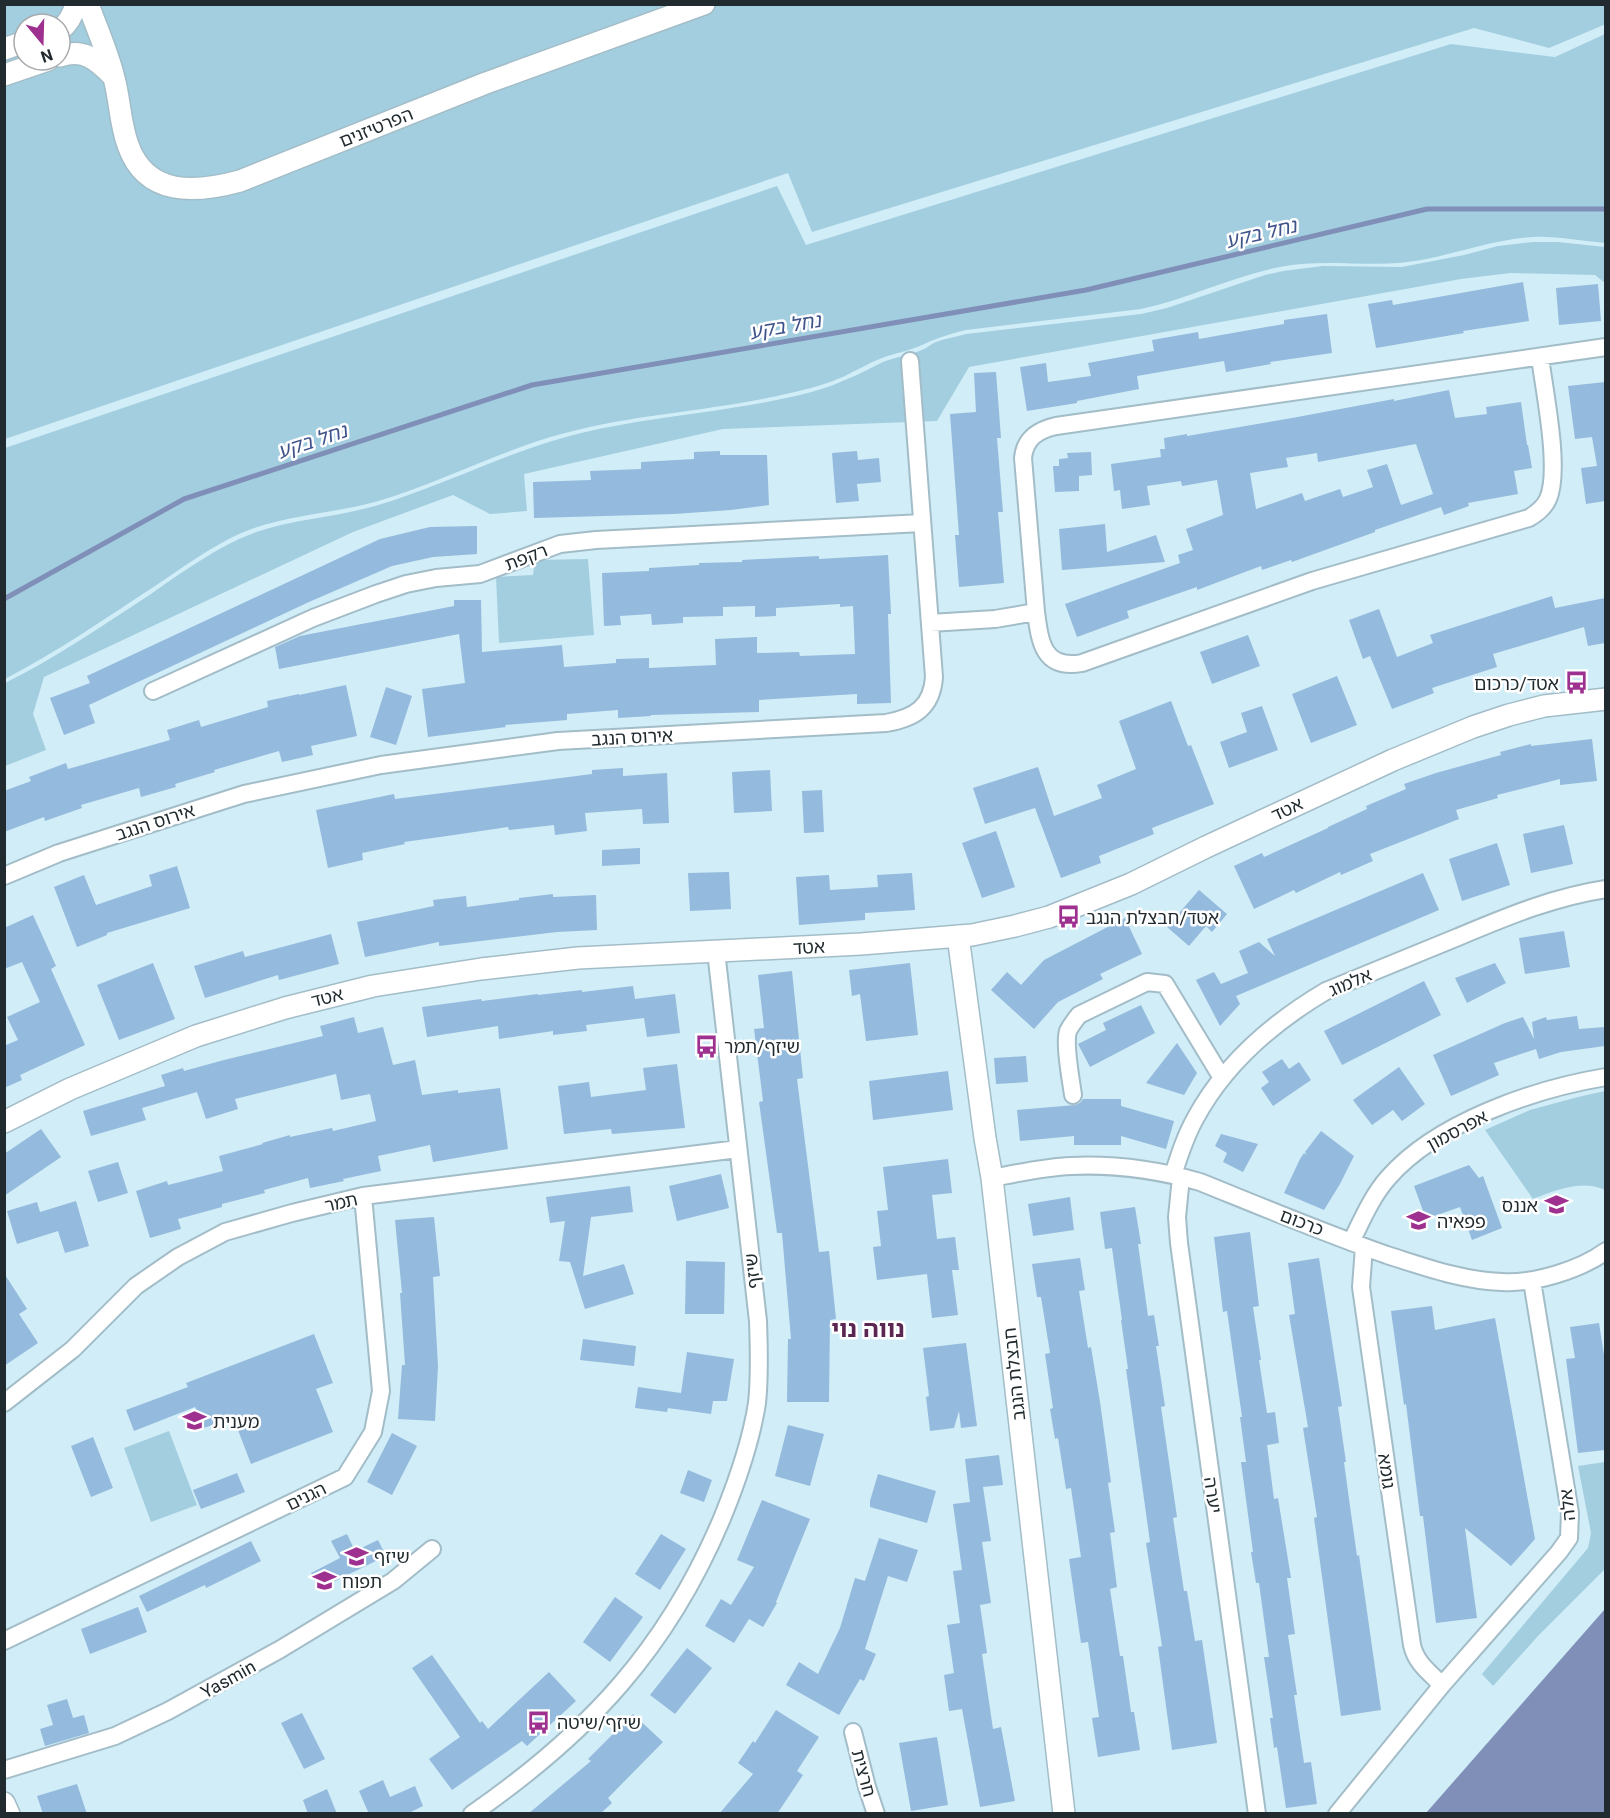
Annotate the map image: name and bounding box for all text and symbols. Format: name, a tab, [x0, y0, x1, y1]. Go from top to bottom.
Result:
north arrow	[12, 12, 72, 72]
text: N	[38, 45, 55, 67]
street label: הפרטיזנים	[336, 103, 416, 151]
water label: נחל בקע	[1223, 213, 1300, 253]
water label: נחל בקע	[747, 308, 824, 344]
water label: נחל בקע	[274, 418, 351, 464]
street label: רקפת	[502, 539, 550, 575]
bus stop icon: אטד/כרכום	[1564, 670, 1590, 696]
place label: אטד/כרכום	[1474, 673, 1559, 694]
street label: אירוס הנגב	[591, 724, 673, 750]
street label: אטד	[1268, 793, 1306, 825]
street label: אירוס הנגב	[113, 799, 197, 845]
bus stop icon: אטד/חבצלת הנגב	[1055, 904, 1081, 930]
place label: אטד/חבצלת הנגב	[1086, 907, 1219, 928]
street label: אטד	[792, 936, 826, 958]
street label: אלמוג	[1325, 964, 1375, 1000]
street label: אטד	[309, 983, 345, 1011]
bus stop icon: שיזף/תמר	[693, 1033, 719, 1059]
place label: שיזף/תמר	[724, 1036, 800, 1057]
street label: אפרסמון	[1423, 1105, 1491, 1155]
street label: תמר	[323, 1188, 359, 1216]
school or university icon: אננס	[1543, 1192, 1569, 1218]
place label: אננס	[1501, 1195, 1538, 1216]
street label: כרכום	[1277, 1204, 1327, 1240]
school or university icon: פפאיה	[1406, 1208, 1432, 1234]
place label: פפאיה	[1437, 1211, 1486, 1232]
street label: שיזף	[740, 1252, 764, 1290]
district label: נווה נוי	[831, 1315, 905, 1343]
street label: חבצלת הנגב	[999, 1326, 1029, 1422]
school or university icon: מענית	[182, 1408, 208, 1434]
place label: מענית	[213, 1411, 260, 1432]
street label: גומא	[1374, 1452, 1400, 1490]
street label: יערה	[1200, 1475, 1226, 1515]
street label: הגנים	[283, 1477, 329, 1515]
street label: אלה	[1555, 1488, 1579, 1522]
school or university icon: שיזף	[343, 1543, 369, 1569]
place label: שיזף	[374, 1546, 410, 1567]
school or university icon: תפוח	[311, 1568, 337, 1594]
place label: תפוח	[342, 1571, 382, 1592]
street label: Yasmin	[197, 1655, 259, 1703]
bus stop icon: שיזף/שיטה	[526, 1709, 552, 1735]
place label: שיזף/שיטה	[557, 1712, 641, 1733]
street label: חרצית	[848, 1747, 880, 1799]

